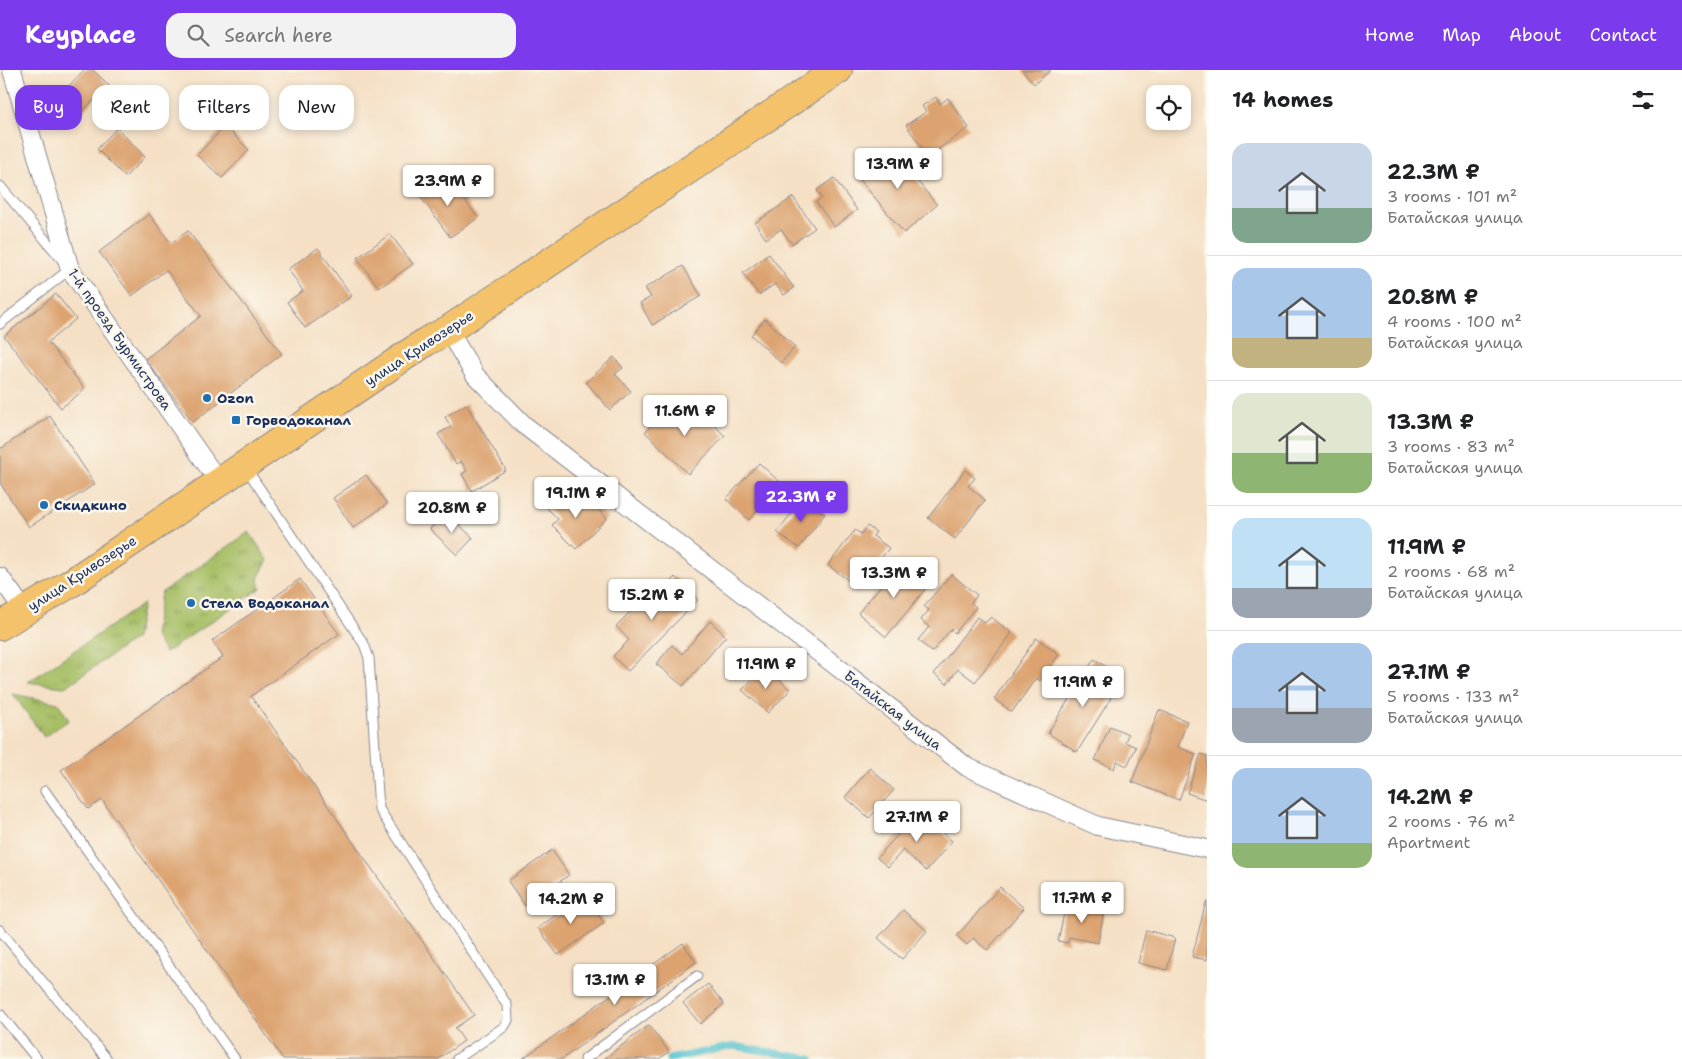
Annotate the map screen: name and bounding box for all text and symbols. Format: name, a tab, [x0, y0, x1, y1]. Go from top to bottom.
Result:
search box	[166, 13, 516, 58]
text: Keyplace	[25, 19, 136, 51]
icon: search	[184, 21, 212, 49]
text: Search here	[224, 23, 333, 48]
text: Home	[1365, 23, 1414, 47]
text: Map	[1442, 23, 1481, 47]
text: About	[1509, 23, 1562, 47]
text: Contact	[1590, 23, 1657, 47]
chip: Buy	[15, 85, 82, 130]
chip: Rent	[92, 85, 169, 130]
chip: Filters	[179, 85, 269, 130]
chip: New	[279, 85, 354, 130]
map controls	[1146, 85, 1191, 130]
button: locate	[1146, 85, 1191, 130]
text: 14 homes	[1232, 86, 1333, 114]
icon: filters	[1629, 86, 1657, 114]
pin: 13.9M ₽	[852, 148, 944, 190]
text: 13.9M ₽	[866, 153, 930, 174]
text: 22.3M ₽	[1387, 158, 1480, 186]
icon: home	[1272, 163, 1332, 223]
pin: 23.9M ₽	[402, 164, 494, 207]
text: 23.9M ₽	[414, 170, 482, 191]
text: 3 rooms · 101 m²	[1387, 186, 1517, 207]
text: Батайская улица	[1387, 207, 1523, 228]
street label: 1-й проезд Бурмистрова	[64, 265, 176, 414]
text: 20.8M ₽	[1387, 283, 1479, 311]
icon: home	[1272, 288, 1332, 348]
street label: улица Кривозерье	[361, 306, 477, 390]
text: 4 rooms · 100 m²	[1387, 311, 1522, 332]
text: Батайская улица	[1387, 332, 1523, 353]
place label: Ozon	[217, 389, 254, 407]
marker: Ozon	[201, 392, 213, 404]
pin: 11.6M ₽	[639, 394, 731, 437]
text: 11.6M ₽	[654, 400, 716, 421]
text: 13.3M ₽	[1387, 408, 1474, 436]
place label: Горводоканал	[246, 411, 352, 429]
icon: home	[1272, 413, 1332, 473]
marker: Горводоканал	[230, 414, 242, 426]
text: 3 rooms · 83 m²	[1387, 436, 1515, 457]
text: Батайская улица	[1387, 457, 1523, 478]
pin: 19.1M ₽	[530, 476, 622, 519]
pin: 22.3M ₽	[755, 480, 847, 523]
text: 19.1M ₽	[545, 482, 607, 503]
text: 22.3M ₽	[766, 486, 836, 507]
pin: 20.8M ₽	[406, 492, 498, 534]
place label: Скидкино	[54, 496, 127, 514]
text: 20.8M ₽	[417, 497, 487, 518]
marker: Скидкино	[38, 499, 50, 511]
street label: улица Кривозерье	[24, 531, 140, 615]
text: 11.9M ₽	[1387, 533, 1466, 561]
icon: home	[1272, 538, 1332, 598]
pin: 13.3M ₽	[848, 556, 940, 599]
text: 2 rooms · 68 m²	[1387, 561, 1515, 582]
text: 13.3M ₽	[861, 562, 927, 583]
pin: 15.2M ₽	[606, 578, 698, 621]
text: Батайская улица	[1387, 582, 1523, 603]
text: 15.2M ₽	[619, 584, 685, 605]
place label: Стела Водоканал	[201, 594, 330, 612]
marker: Стела Водоканал	[185, 597, 197, 609]
pin: 11.9M ₽	[720, 648, 812, 690]
text: 11.9M ₽	[736, 653, 796, 674]
text: 27.1M ₽	[1387, 658, 1471, 686]
icon: home	[1272, 663, 1332, 723]
street label: Батайская улица	[841, 666, 946, 754]
pin: 11.9M ₽	[1037, 666, 1129, 708]
text: 11.9M ₽	[1053, 671, 1113, 692]
text: 5 rooms · 133 m²	[1387, 686, 1519, 707]
text: Батайская улица	[1387, 707, 1523, 728]
text: 14.2M ₽	[1387, 783, 1474, 811]
icon: home	[1272, 788, 1332, 848]
pin: 27.1M ₽	[871, 800, 963, 843]
text: 27.1M ₽	[885, 806, 949, 827]
text: 2 rooms · 76 m²	[1387, 811, 1515, 832]
text: Apartment	[1387, 832, 1470, 853]
pin: 14.2M ₽	[525, 882, 617, 925]
pin: 11.7M ₽	[1036, 882, 1128, 924]
text: 11.7M ₽	[1052, 887, 1112, 908]
text: 14.2M ₽	[538, 888, 604, 909]
pin: 13.1M ₽	[569, 964, 661, 1006]
text: 13.1M ₽	[584, 969, 646, 990]

